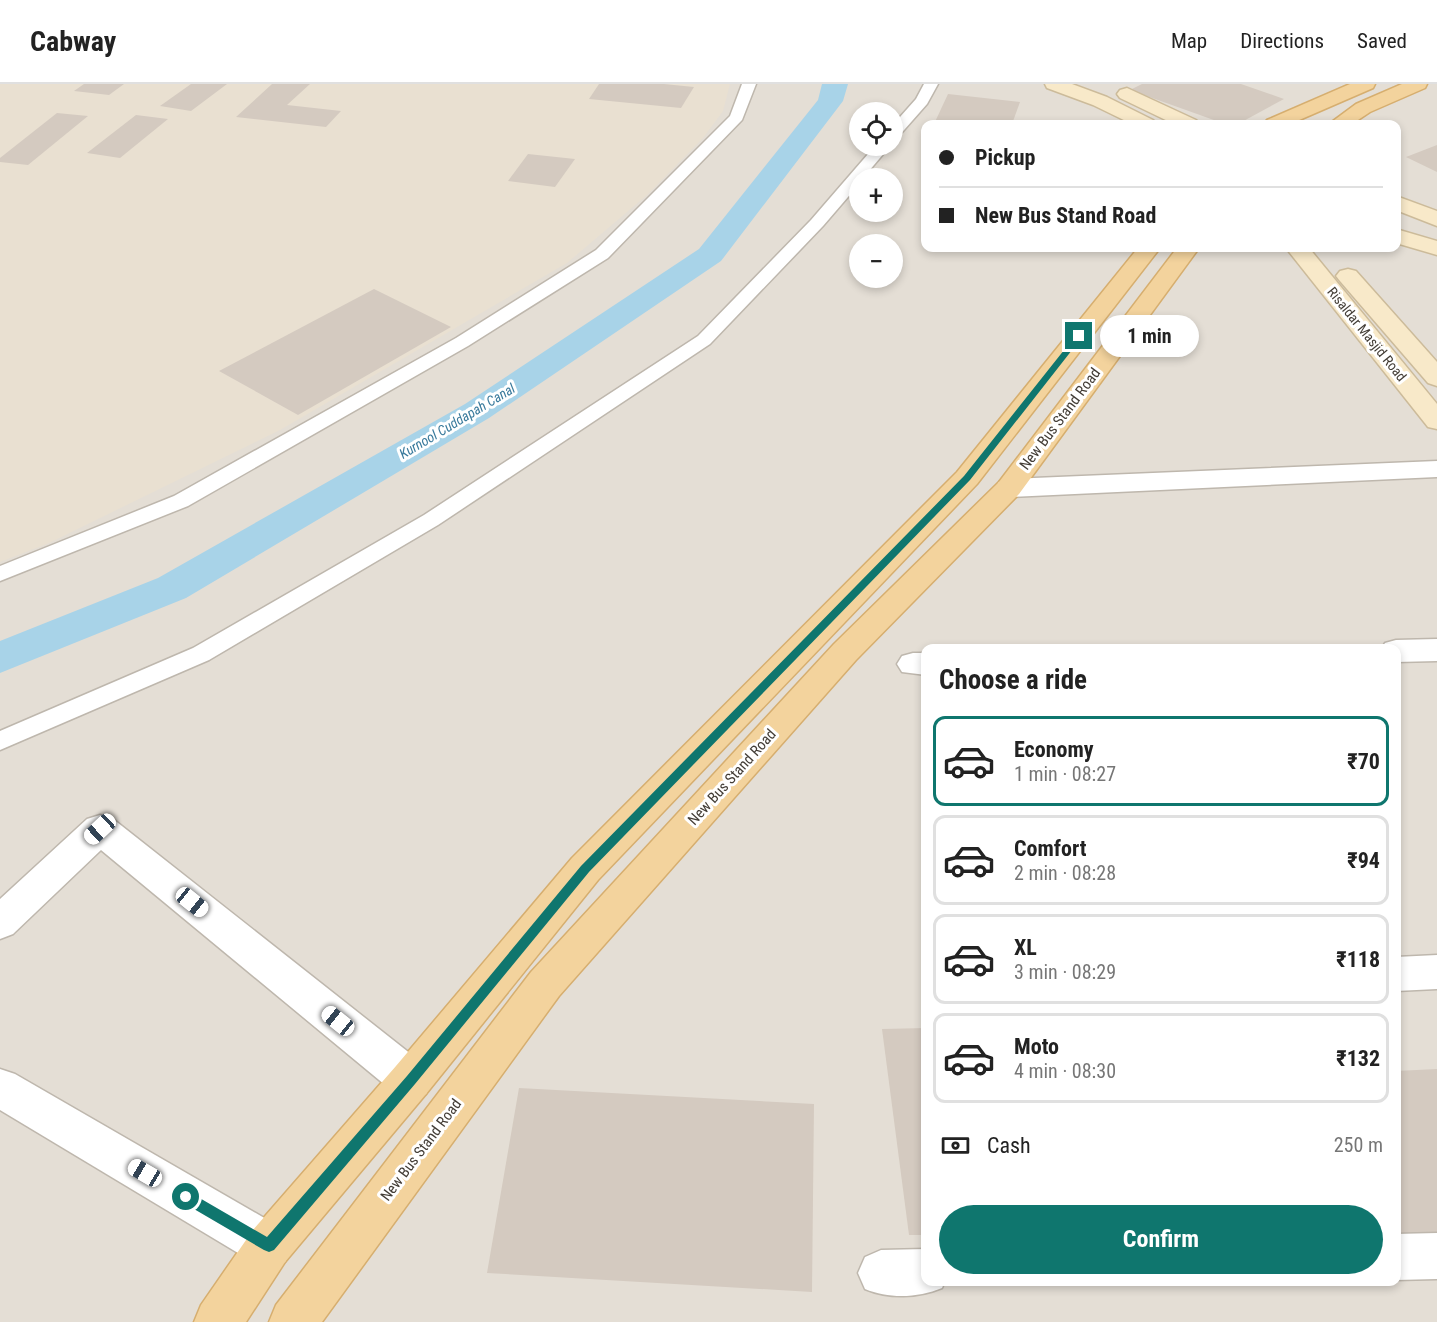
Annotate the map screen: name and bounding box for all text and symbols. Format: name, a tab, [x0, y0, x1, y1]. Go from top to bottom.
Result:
text: Cabway	[30, 25, 116, 58]
text: Map	[1171, 29, 1207, 53]
text: Directions	[1240, 29, 1324, 53]
text: Saved	[1357, 29, 1407, 53]
map controls	[849, 102, 903, 288]
button: locate	[849, 102, 903, 156]
text: Pickup	[975, 145, 1035, 170]
button: +	[849, 168, 903, 222]
text: New Bus Stand Road	[975, 203, 1156, 228]
button: −	[849, 234, 903, 288]
street label: Risaldar Masjid Road	[1324, 284, 1410, 384]
callout: 1 min	[1100, 315, 1199, 357]
route end	[1065, 322, 1092, 349]
text: 1 min	[1127, 324, 1172, 348]
street label: New Bus Stand Road	[1016, 364, 1104, 474]
water label: Kurnool Cuddapah Canal	[396, 380, 518, 462]
text: Choose a ride	[939, 664, 1087, 696]
street label: New Bus Stand Road	[684, 725, 780, 829]
icon: car	[942, 734, 996, 788]
text: Economy	[1014, 737, 1094, 762]
text: ₹70	[1347, 749, 1380, 774]
text: 1 min · 08:27	[1014, 762, 1116, 786]
car	[81, 810, 119, 848]
icon: car	[942, 833, 996, 887]
text: Comfort	[1014, 836, 1087, 861]
text: ₹94	[1347, 848, 1380, 873]
text: 2 min · 08:28	[1014, 861, 1116, 885]
car	[172, 884, 212, 920]
icon: car	[942, 932, 996, 986]
text: XL	[1014, 935, 1037, 960]
text: ₹118	[1336, 947, 1380, 972]
text: 3 min · 08:29	[1014, 960, 1116, 984]
car	[318, 1003, 358, 1039]
icon: car	[942, 1031, 996, 1085]
text: Moto	[1014, 1034, 1059, 1059]
text: ₹132	[1336, 1046, 1380, 1071]
text: 4 min · 08:30	[1014, 1059, 1116, 1083]
street label: New Bus Stand Road	[377, 1095, 465, 1205]
icon: cash	[939, 1129, 972, 1162]
text: Cash	[987, 1133, 1031, 1158]
text: 250 m	[1334, 1133, 1383, 1157]
car	[125, 1156, 165, 1190]
route start	[172, 1183, 199, 1210]
button: Confirm	[939, 1205, 1383, 1274]

